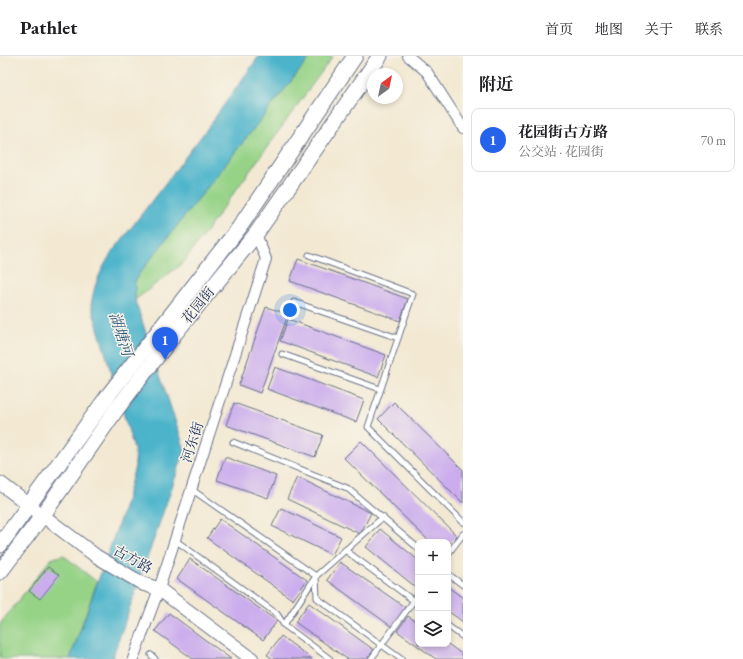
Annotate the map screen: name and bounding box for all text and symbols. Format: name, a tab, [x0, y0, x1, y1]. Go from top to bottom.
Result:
text: Pathlet	[20, 15, 77, 40]
text: 首页	[545, 20, 573, 38]
text: 地图	[595, 20, 623, 38]
text: 关于	[645, 20, 673, 38]
text: 联系	[695, 20, 723, 38]
north arrow	[367, 68, 403, 104]
text: 附近	[479, 73, 513, 95]
text: 花园街古方路	[518, 122, 608, 141]
text: 1	[490, 132, 496, 149]
text: 70 m	[701, 132, 726, 149]
text: 公交站 · 花园街	[518, 143, 604, 160]
street label: 花园街	[178, 283, 218, 327]
your location	[280, 300, 300, 320]
water label: 湖塘河	[105, 310, 138, 361]
pin: 1	[152, 327, 178, 360]
street label: 河东街	[177, 419, 207, 465]
map controls	[415, 539, 451, 647]
button: +	[415, 539, 451, 575]
street label: 古方路	[110, 541, 156, 577]
button: −	[415, 575, 451, 611]
button: layers	[415, 611, 451, 647]

